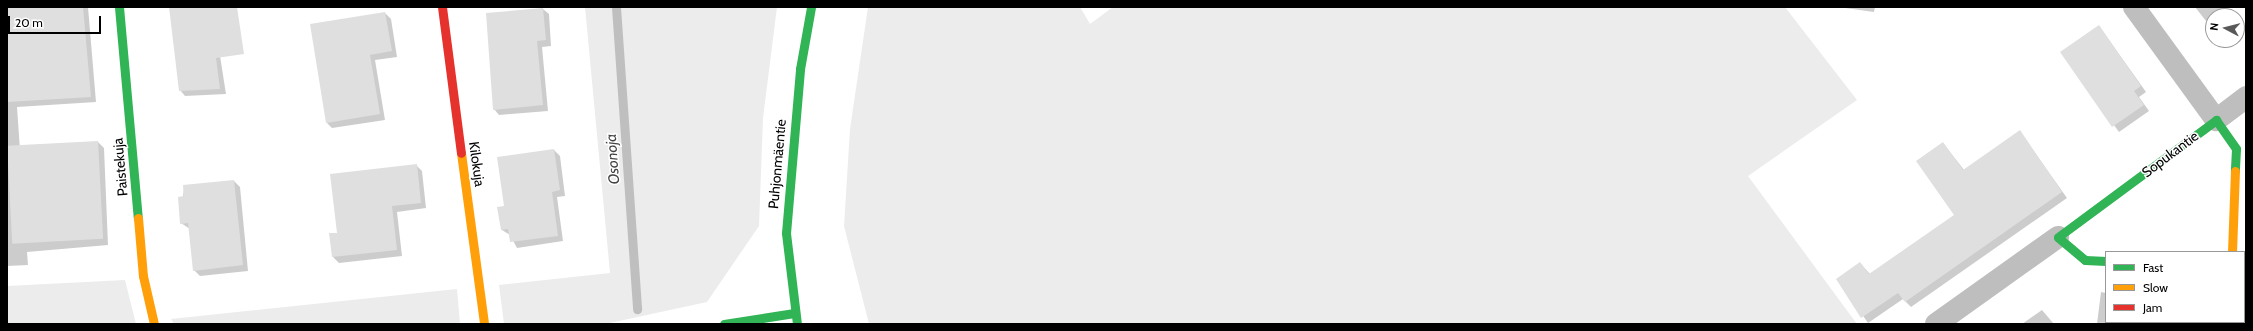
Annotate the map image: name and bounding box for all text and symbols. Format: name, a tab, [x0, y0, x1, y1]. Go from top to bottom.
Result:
scale bar	[10, 8, 103, 34]
north arrow	[2205, 8, 2245, 48]
text: 20 m	[15, 15, 43, 30]
text: N	[2207, 22, 2222, 31]
street label: Puhjonmäentie	[765, 118, 789, 210]
street label: Sopukantie	[2138, 127, 2202, 181]
water label: Osonoja	[602, 133, 624, 185]
street label: Paistekuja	[109, 137, 131, 197]
street label: Kilokuja	[466, 140, 488, 188]
legend	[2105, 251, 2245, 323]
text: Fast	[2143, 260, 2163, 275]
text: Slow	[2143, 280, 2168, 295]
text: Jam	[2143, 300, 2162, 315]

